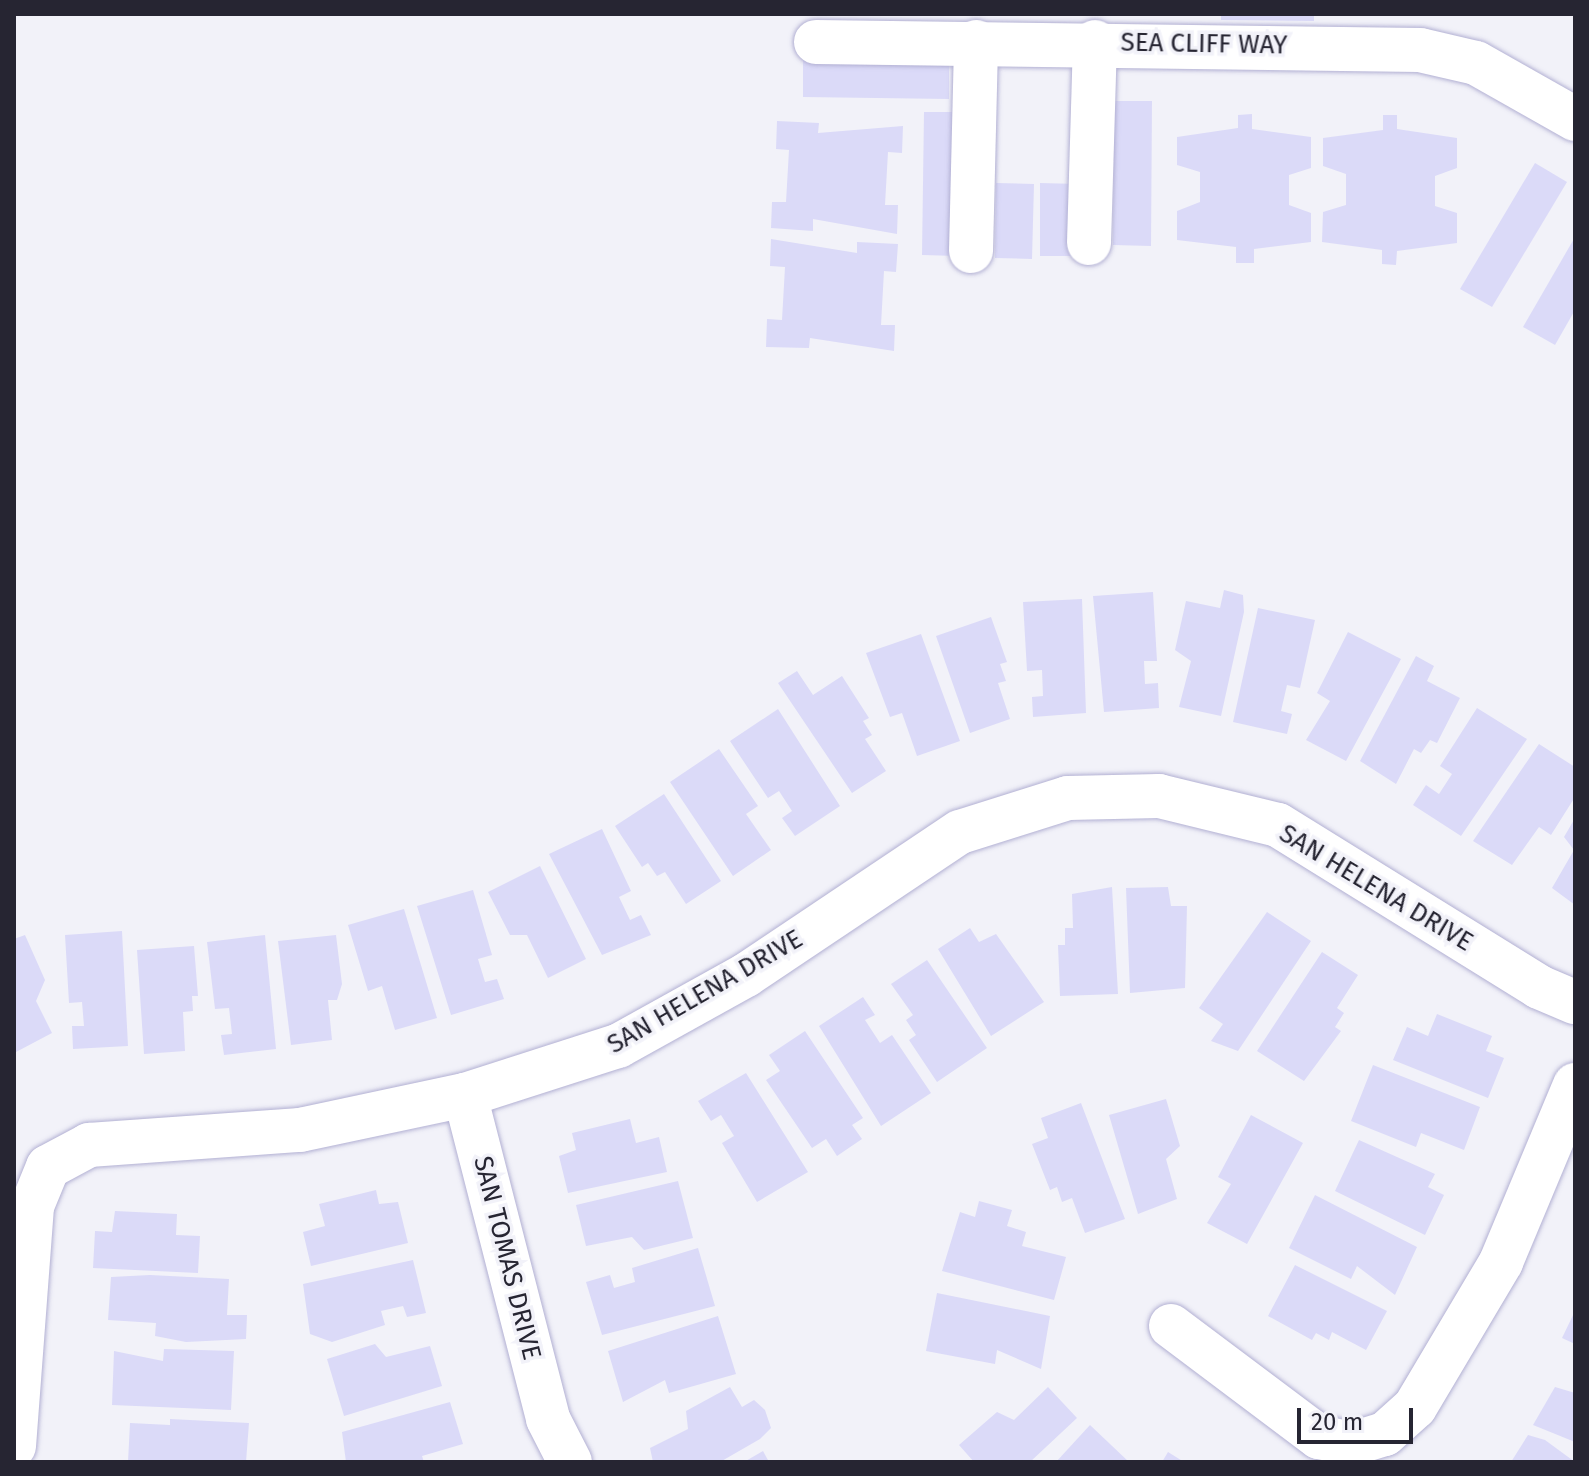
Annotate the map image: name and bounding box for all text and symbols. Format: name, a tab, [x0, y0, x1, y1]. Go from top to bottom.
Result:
street label: SEA CLIFF WAY	[1120, 27, 1288, 61]
street label: SAN HELENA DRIVE	[1274, 818, 1478, 958]
street label: SAN HELENA DRIVE	[602, 923, 808, 1061]
street label: SAN TOMAS DRIVE	[467, 1153, 547, 1363]
scale bar	[1301, 1392, 1417, 1442]
text: 20 m	[1311, 1408, 1363, 1436]

